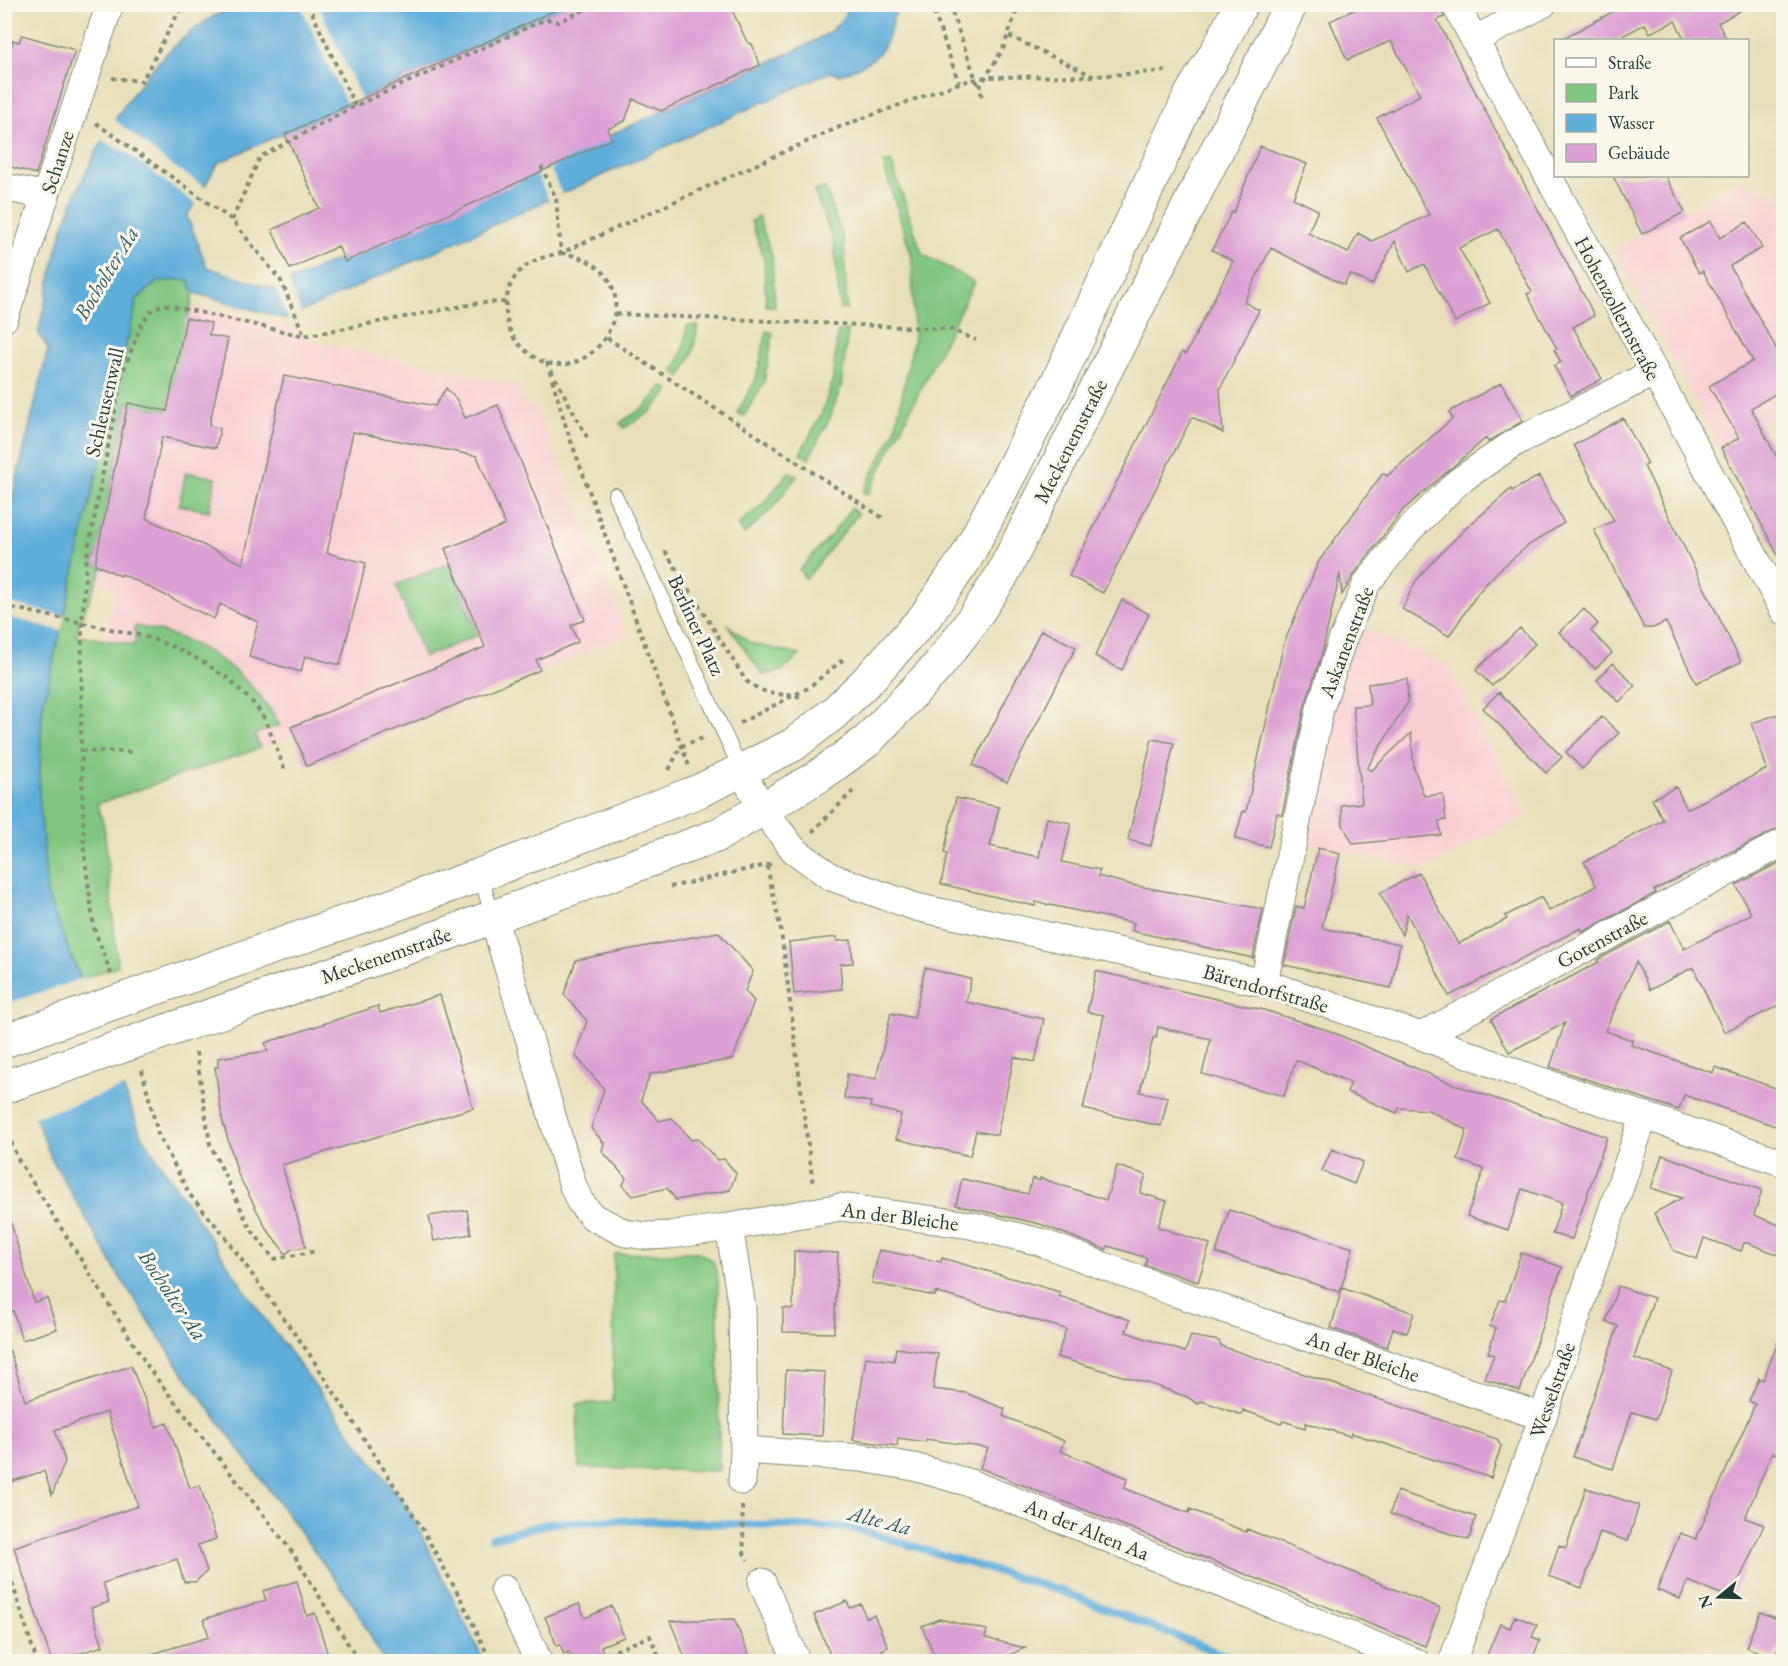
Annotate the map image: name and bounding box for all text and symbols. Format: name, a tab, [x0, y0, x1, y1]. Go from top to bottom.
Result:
legend	[1554, 39, 1749, 177]
text: Straße	[1608, 51, 1651, 74]
text: Park	[1608, 81, 1639, 104]
text: Wasser	[1608, 111, 1655, 134]
street label: Schanze	[34, 127, 80, 197]
text: Gebäude	[1608, 141, 1670, 164]
water label: Bocholter Aa	[66, 221, 145, 326]
street label: Hohenzollernstraße	[1569, 231, 1667, 385]
street label: Schleusenwall	[78, 345, 130, 459]
street label: Meckenemstraße	[1027, 374, 1113, 508]
street label: Berliner Platz	[662, 570, 732, 680]
street label: Askanenstraße	[1312, 582, 1380, 703]
street label: Gotenstraße	[1552, 904, 1652, 974]
street label: Meckenemstraße	[317, 920, 455, 990]
street label: Bärendorfstraße	[1200, 957, 1332, 1019]
street label: An der Bleiche	[839, 1195, 960, 1237]
water label: Bocholter Aa	[131, 1243, 214, 1346]
street label: An der Bleiche	[1302, 1324, 1423, 1388]
street label: Wesselstraße	[1523, 1338, 1581, 1442]
street label: An der Alten Aa	[1020, 1491, 1154, 1567]
water label: Alte Aa	[843, 1498, 915, 1542]
north arrow	[1689, 1567, 1749, 1627]
text: N	[1693, 1592, 1717, 1611]

